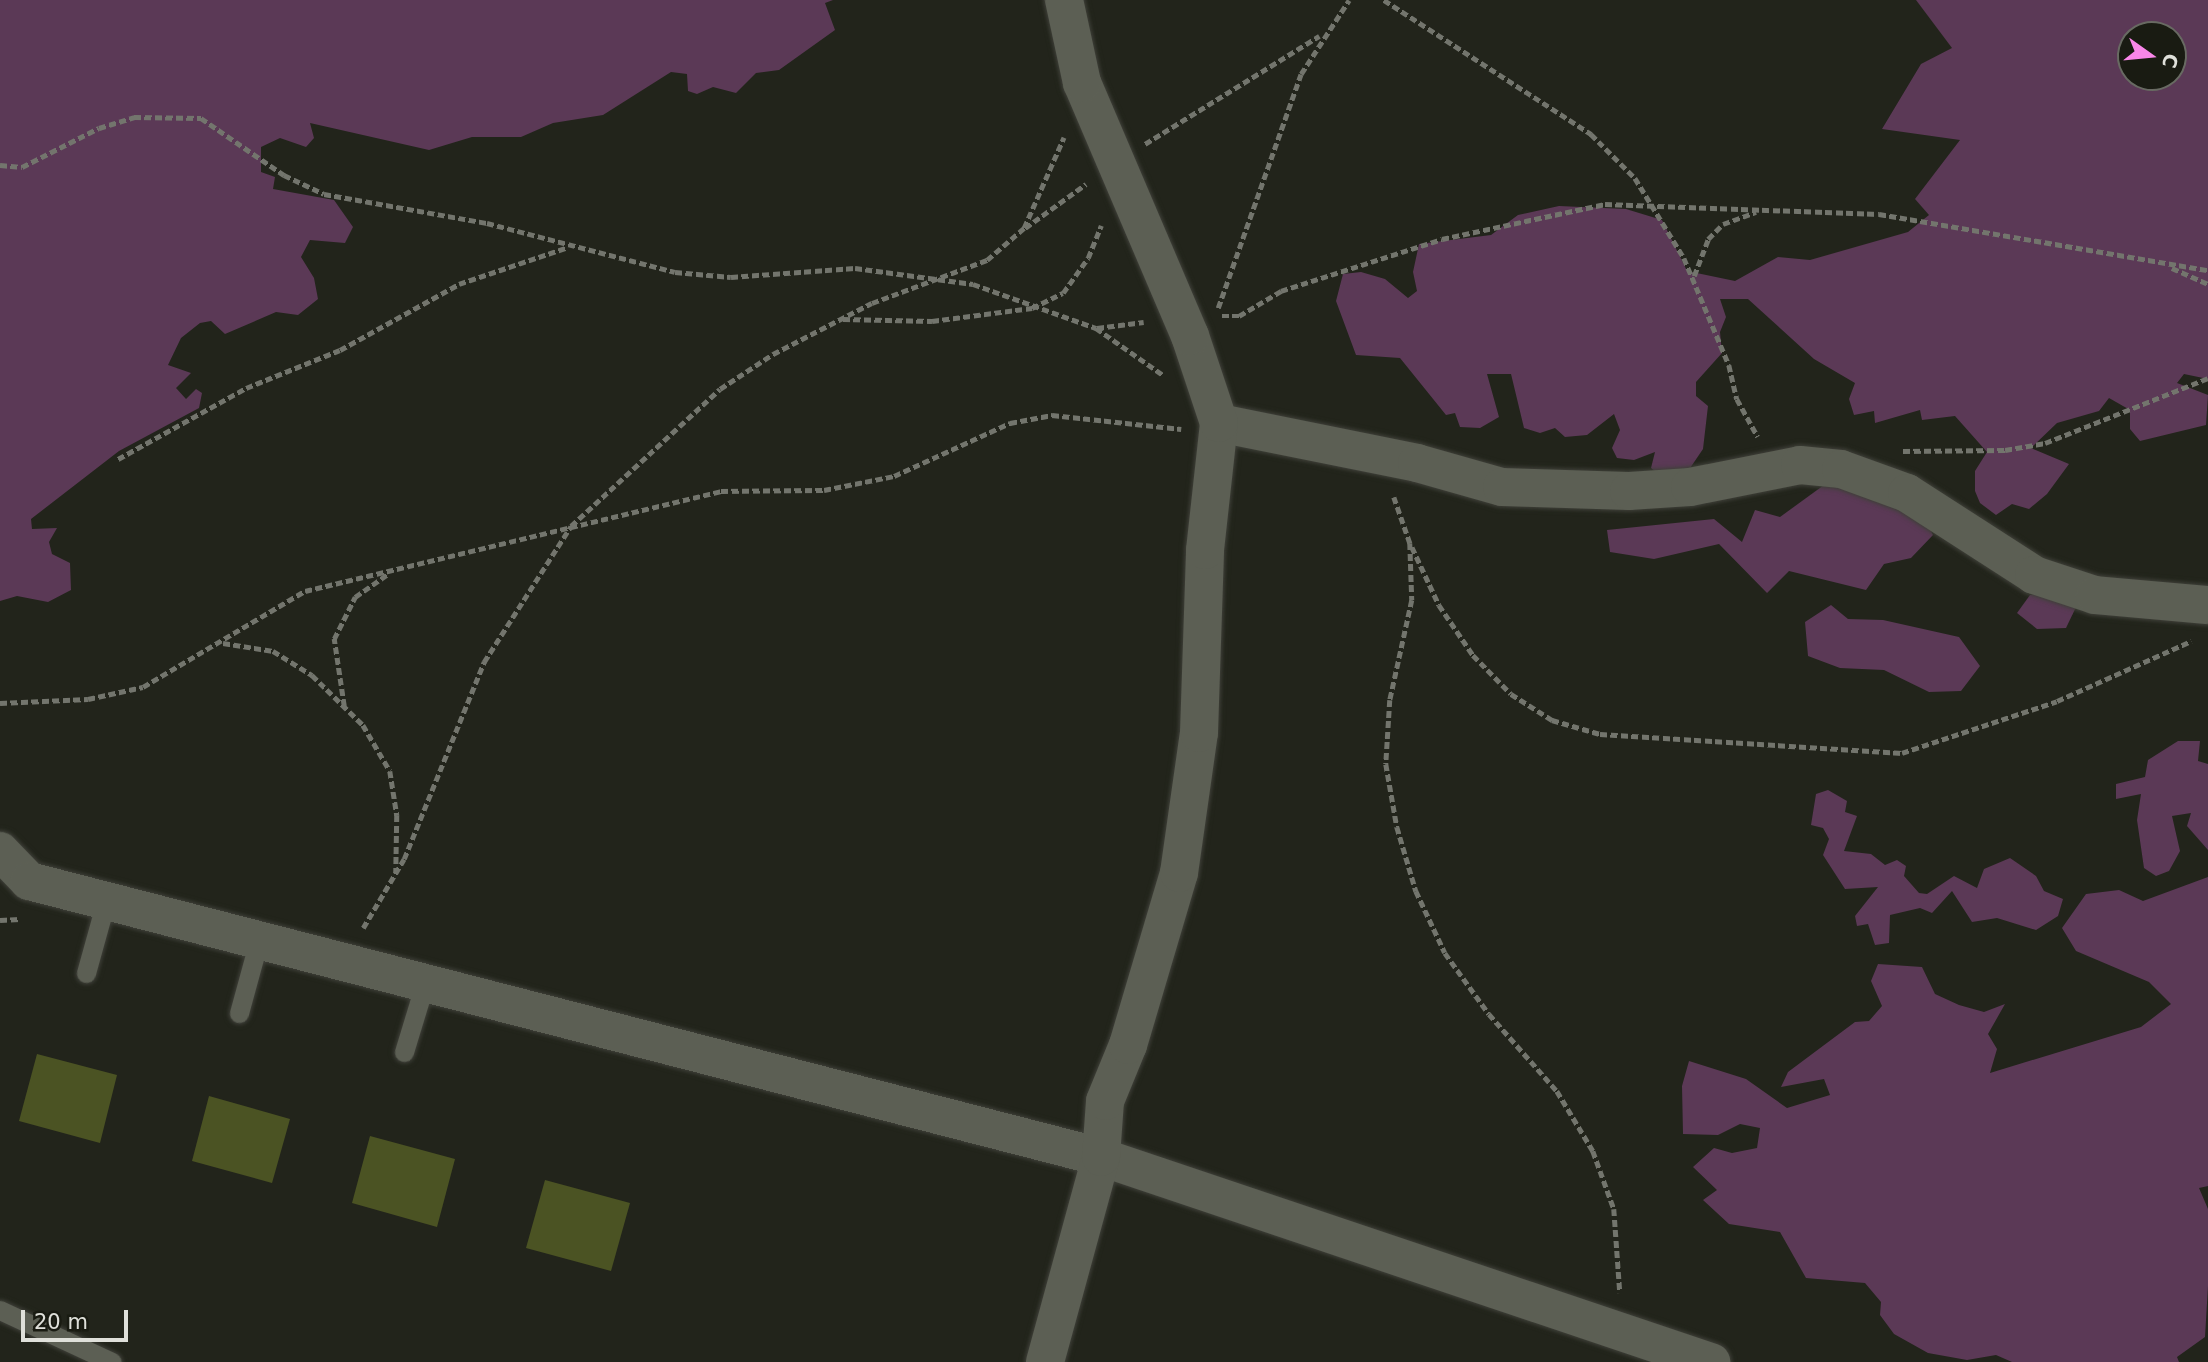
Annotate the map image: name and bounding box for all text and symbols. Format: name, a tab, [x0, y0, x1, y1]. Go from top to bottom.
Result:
north arrow	[2117, 21, 2187, 91]
text: С	[2158, 51, 2183, 70]
scale bar	[24, 1296, 131, 1340]
text: 20 m	[34, 1310, 88, 1334]

